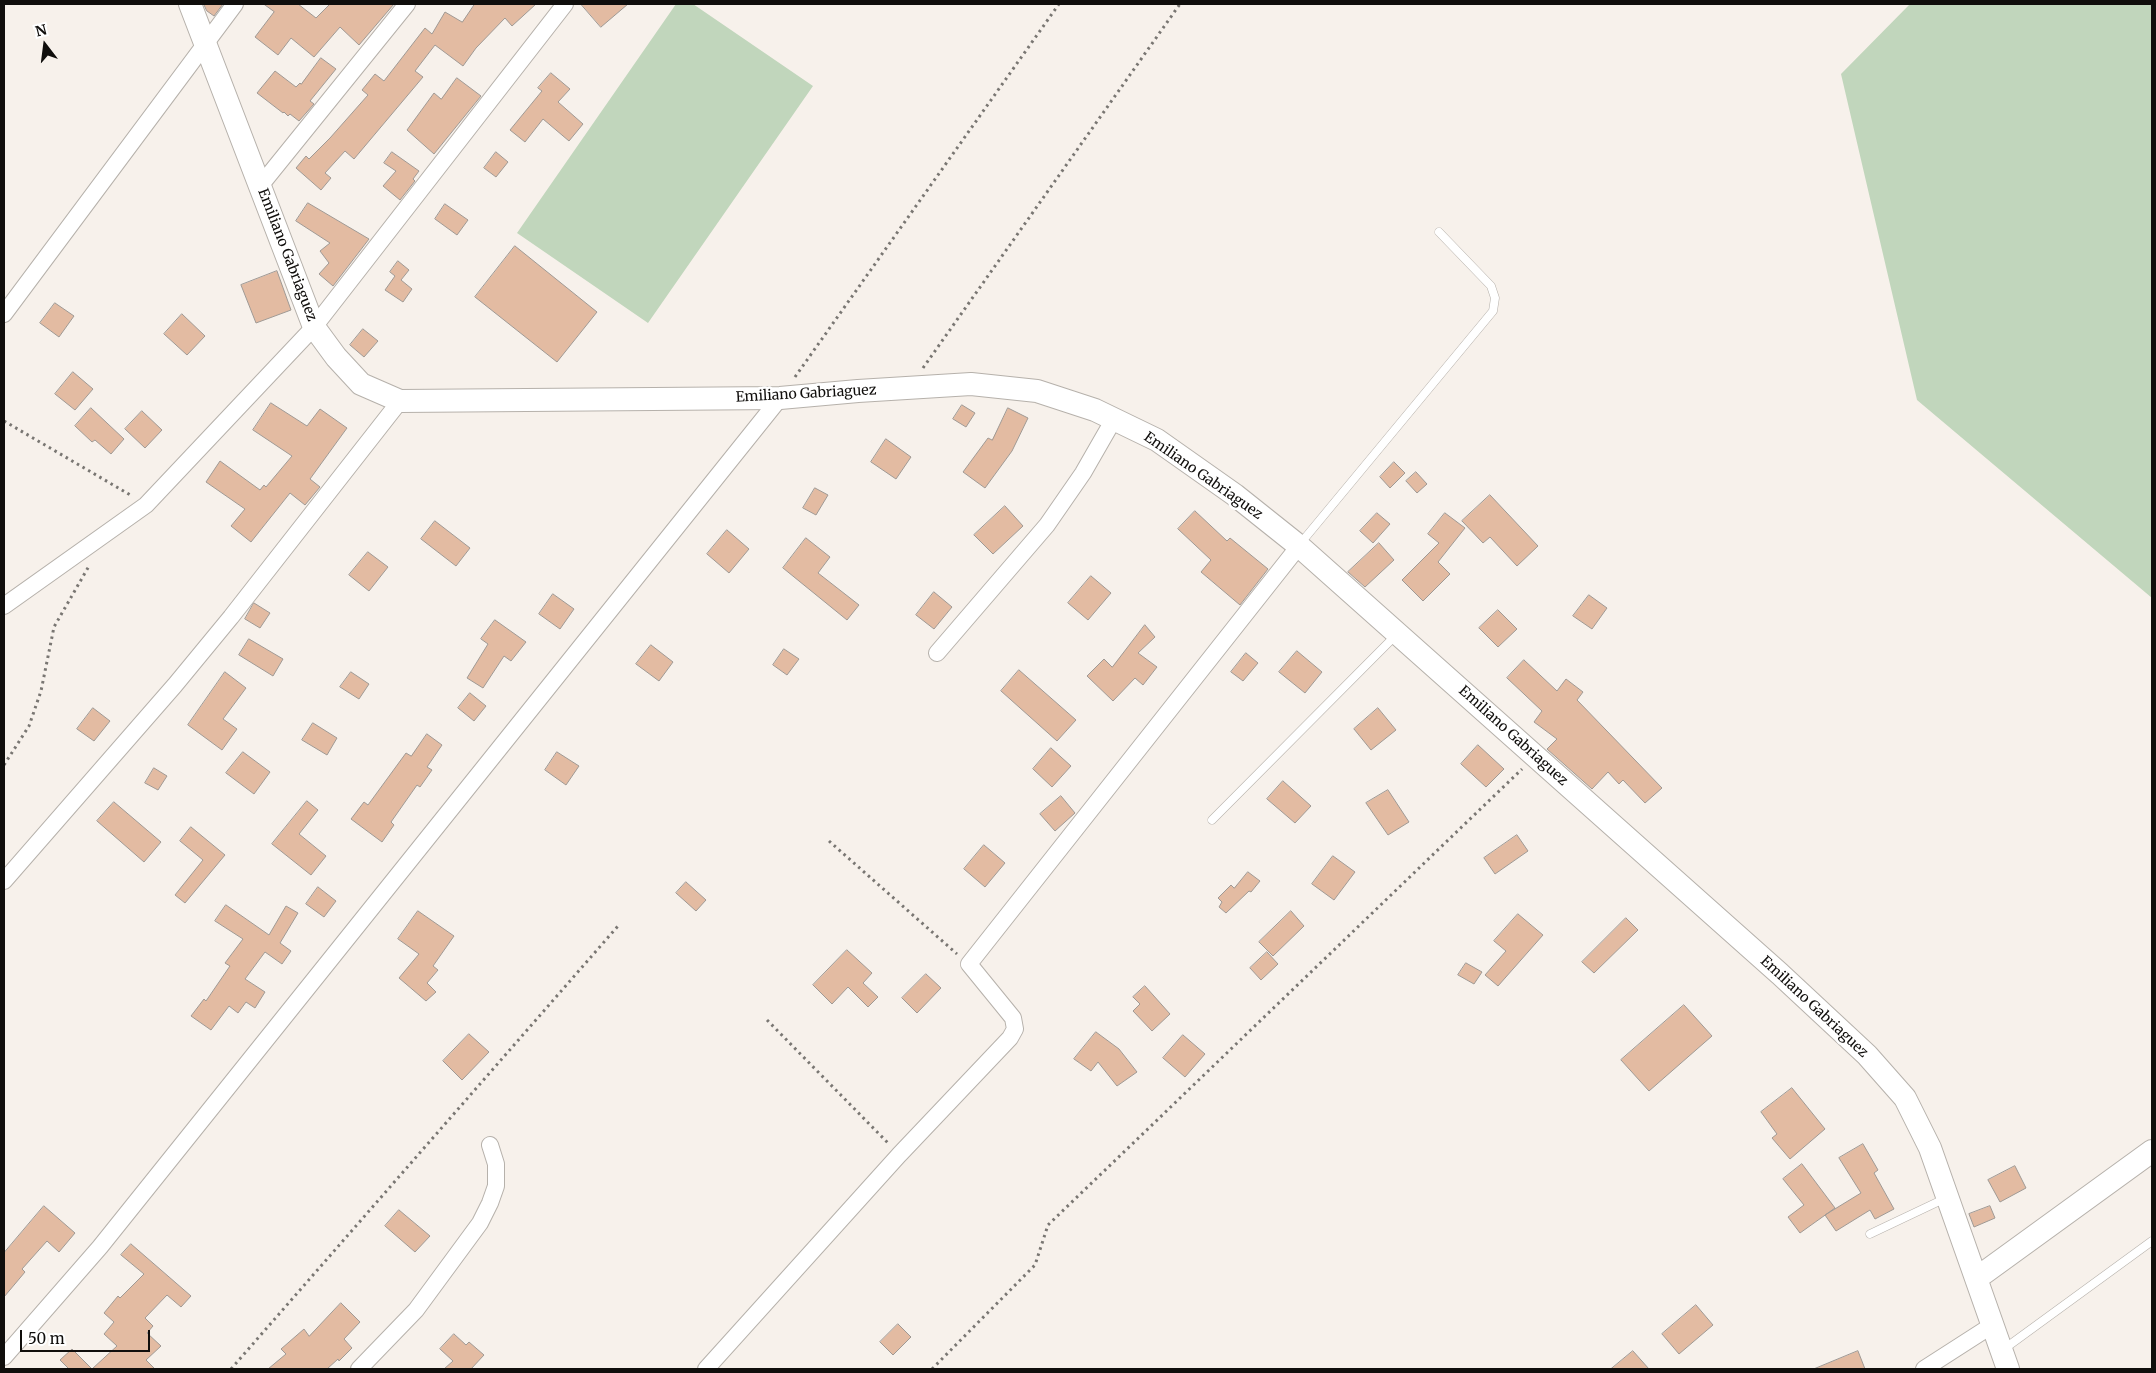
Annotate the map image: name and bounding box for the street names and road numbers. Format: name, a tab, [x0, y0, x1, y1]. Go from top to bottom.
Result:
street label: Emiliano Gabriaguez	[254, 186, 320, 324]
street label: Emiliano Gabriaguez	[735, 382, 877, 406]
street label: Emiliano Gabriaguez	[1141, 429, 1265, 523]
street label: Emiliano Gabriaguez	[1455, 683, 1571, 789]
street label: Emiliano Gabriaguez	[1757, 953, 1871, 1061]

